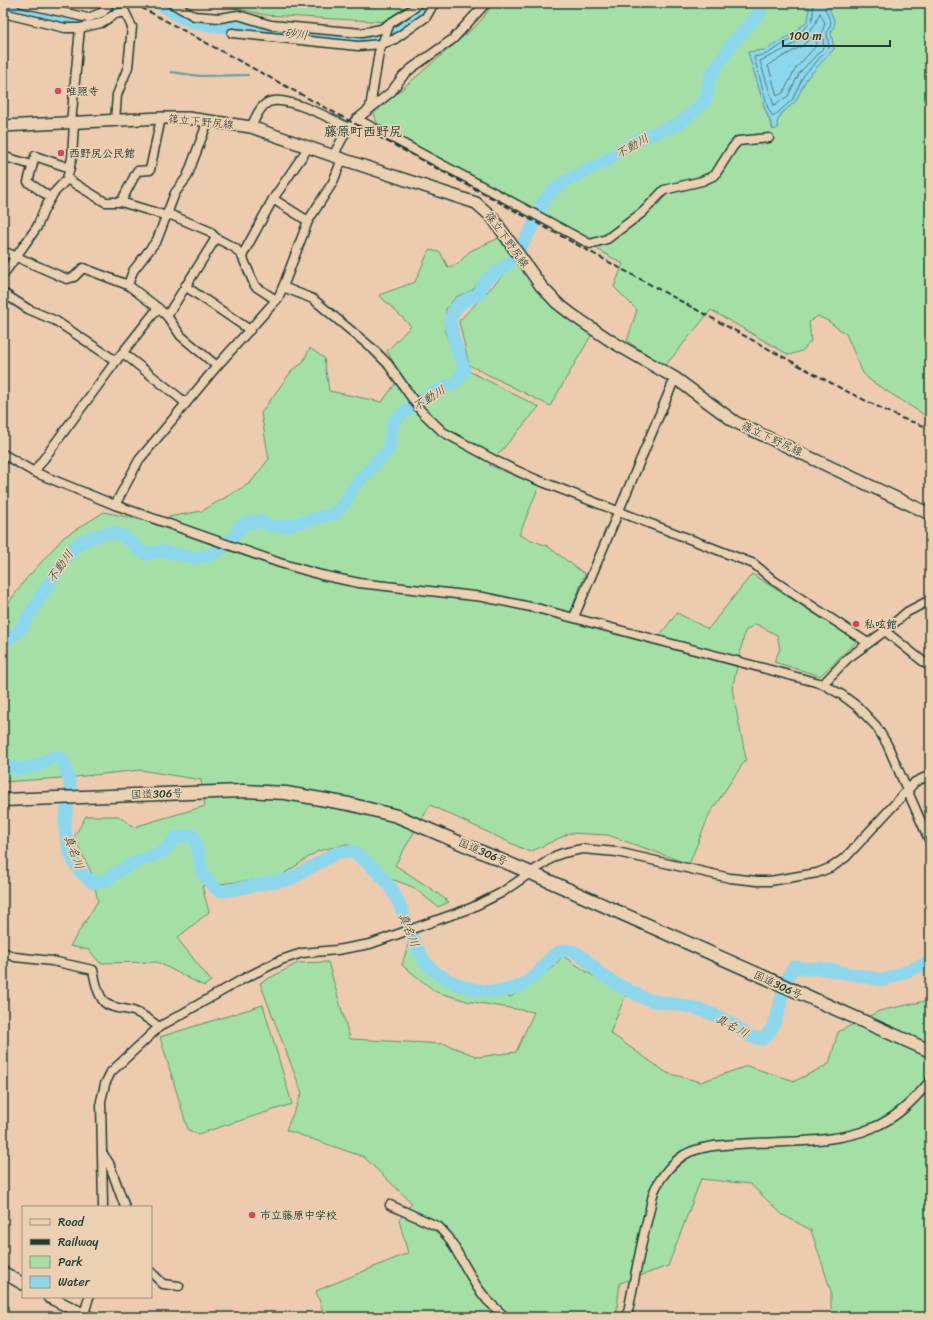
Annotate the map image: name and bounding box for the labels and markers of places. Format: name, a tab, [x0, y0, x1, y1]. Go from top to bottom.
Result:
place label: 唯照寺	[66, 82, 99, 101]
marker: 唯照寺	[53, 86, 63, 96]
place label: 西野尻公民館	[69, 144, 135, 163]
marker: 西野尻公民館	[56, 148, 66, 158]
place label: 私呟館	[864, 615, 897, 634]
marker: 私呟館	[851, 619, 861, 629]
place label: 市立藤原中学校	[260, 1206, 337, 1225]
marker: 市立藤原中学校	[247, 1210, 257, 1220]

